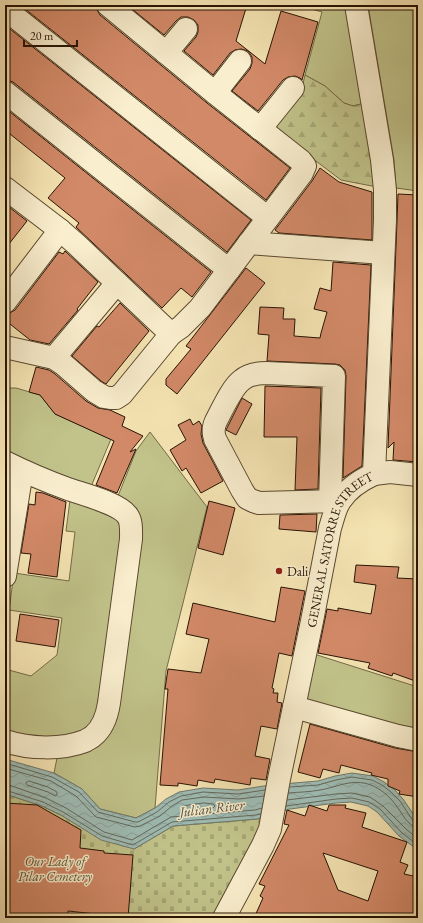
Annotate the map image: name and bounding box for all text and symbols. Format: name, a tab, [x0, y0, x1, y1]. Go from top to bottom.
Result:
scale bar	[24, 22, 77, 48]
text: 20 m	[30, 28, 54, 44]
street label: GENERAL SATORRE STREET	[303, 468, 376, 629]
place label: Dali	[287, 563, 308, 580]
marker: Dali	[274, 566, 284, 576]
water label: Julian River	[176, 795, 246, 821]
park label: Our Lady of Pilar Cemetery	[18, 853, 93, 885]

